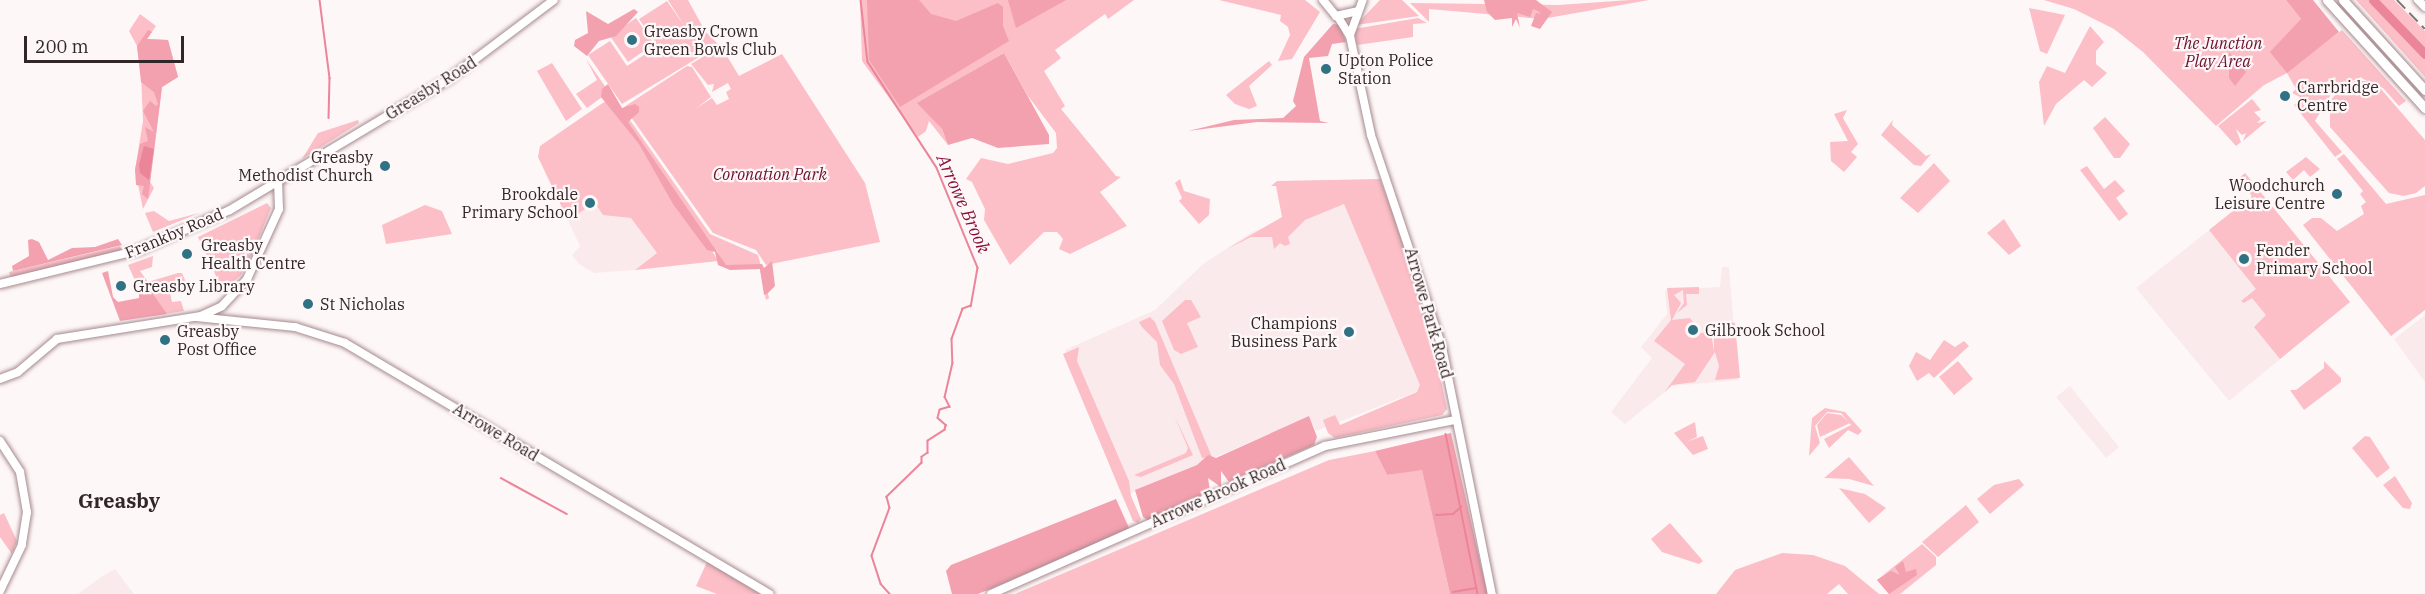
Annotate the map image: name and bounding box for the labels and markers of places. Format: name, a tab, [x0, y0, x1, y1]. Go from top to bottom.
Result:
place label: Greasby Crown Green Bowls Club	[644, 21, 777, 59]
marker: Greasby Crown Green Bowls Club	[625, 33, 639, 47]
place label: Upton Police Station	[1338, 50, 1433, 88]
marker: Upton Police Station	[1319, 62, 1333, 76]
place label: Carrbridge Centre	[2297, 77, 2379, 115]
marker: Carrbridge Centre	[2278, 89, 2292, 103]
place label: Greasby Methodist Church	[238, 147, 373, 185]
marker: Greasby Methodist Church	[378, 159, 392, 173]
place label: Woodchurch Leisure Centre	[2214, 175, 2325, 213]
place label: Brookdale Primary School	[462, 184, 578, 222]
marker: Woodchurch Leisure Centre	[2330, 187, 2344, 201]
marker: Brookdale Primary School	[583, 196, 597, 210]
place label: Greasby Health Centre	[201, 235, 306, 273]
place label: Fender Primary School	[2256, 240, 2372, 278]
marker: Greasby Health Centre	[178, 245, 196, 263]
marker: Fender Primary School	[2237, 252, 2251, 266]
place label: Greasby Library	[133, 276, 255, 296]
marker: Greasby Library	[114, 279, 128, 293]
place label: St Nicholas	[320, 294, 405, 314]
marker: St Nicholas	[301, 297, 315, 311]
place label: Champions Business Park	[1231, 313, 1337, 351]
place label: Gilbrook School	[1705, 320, 1825, 340]
place label: Greasby Post Office	[177, 321, 256, 359]
marker: Gilbrook School	[1686, 323, 1700, 337]
marker: Champions Business Park	[1342, 325, 1356, 339]
marker: Greasby Post Office	[158, 333, 172, 347]

